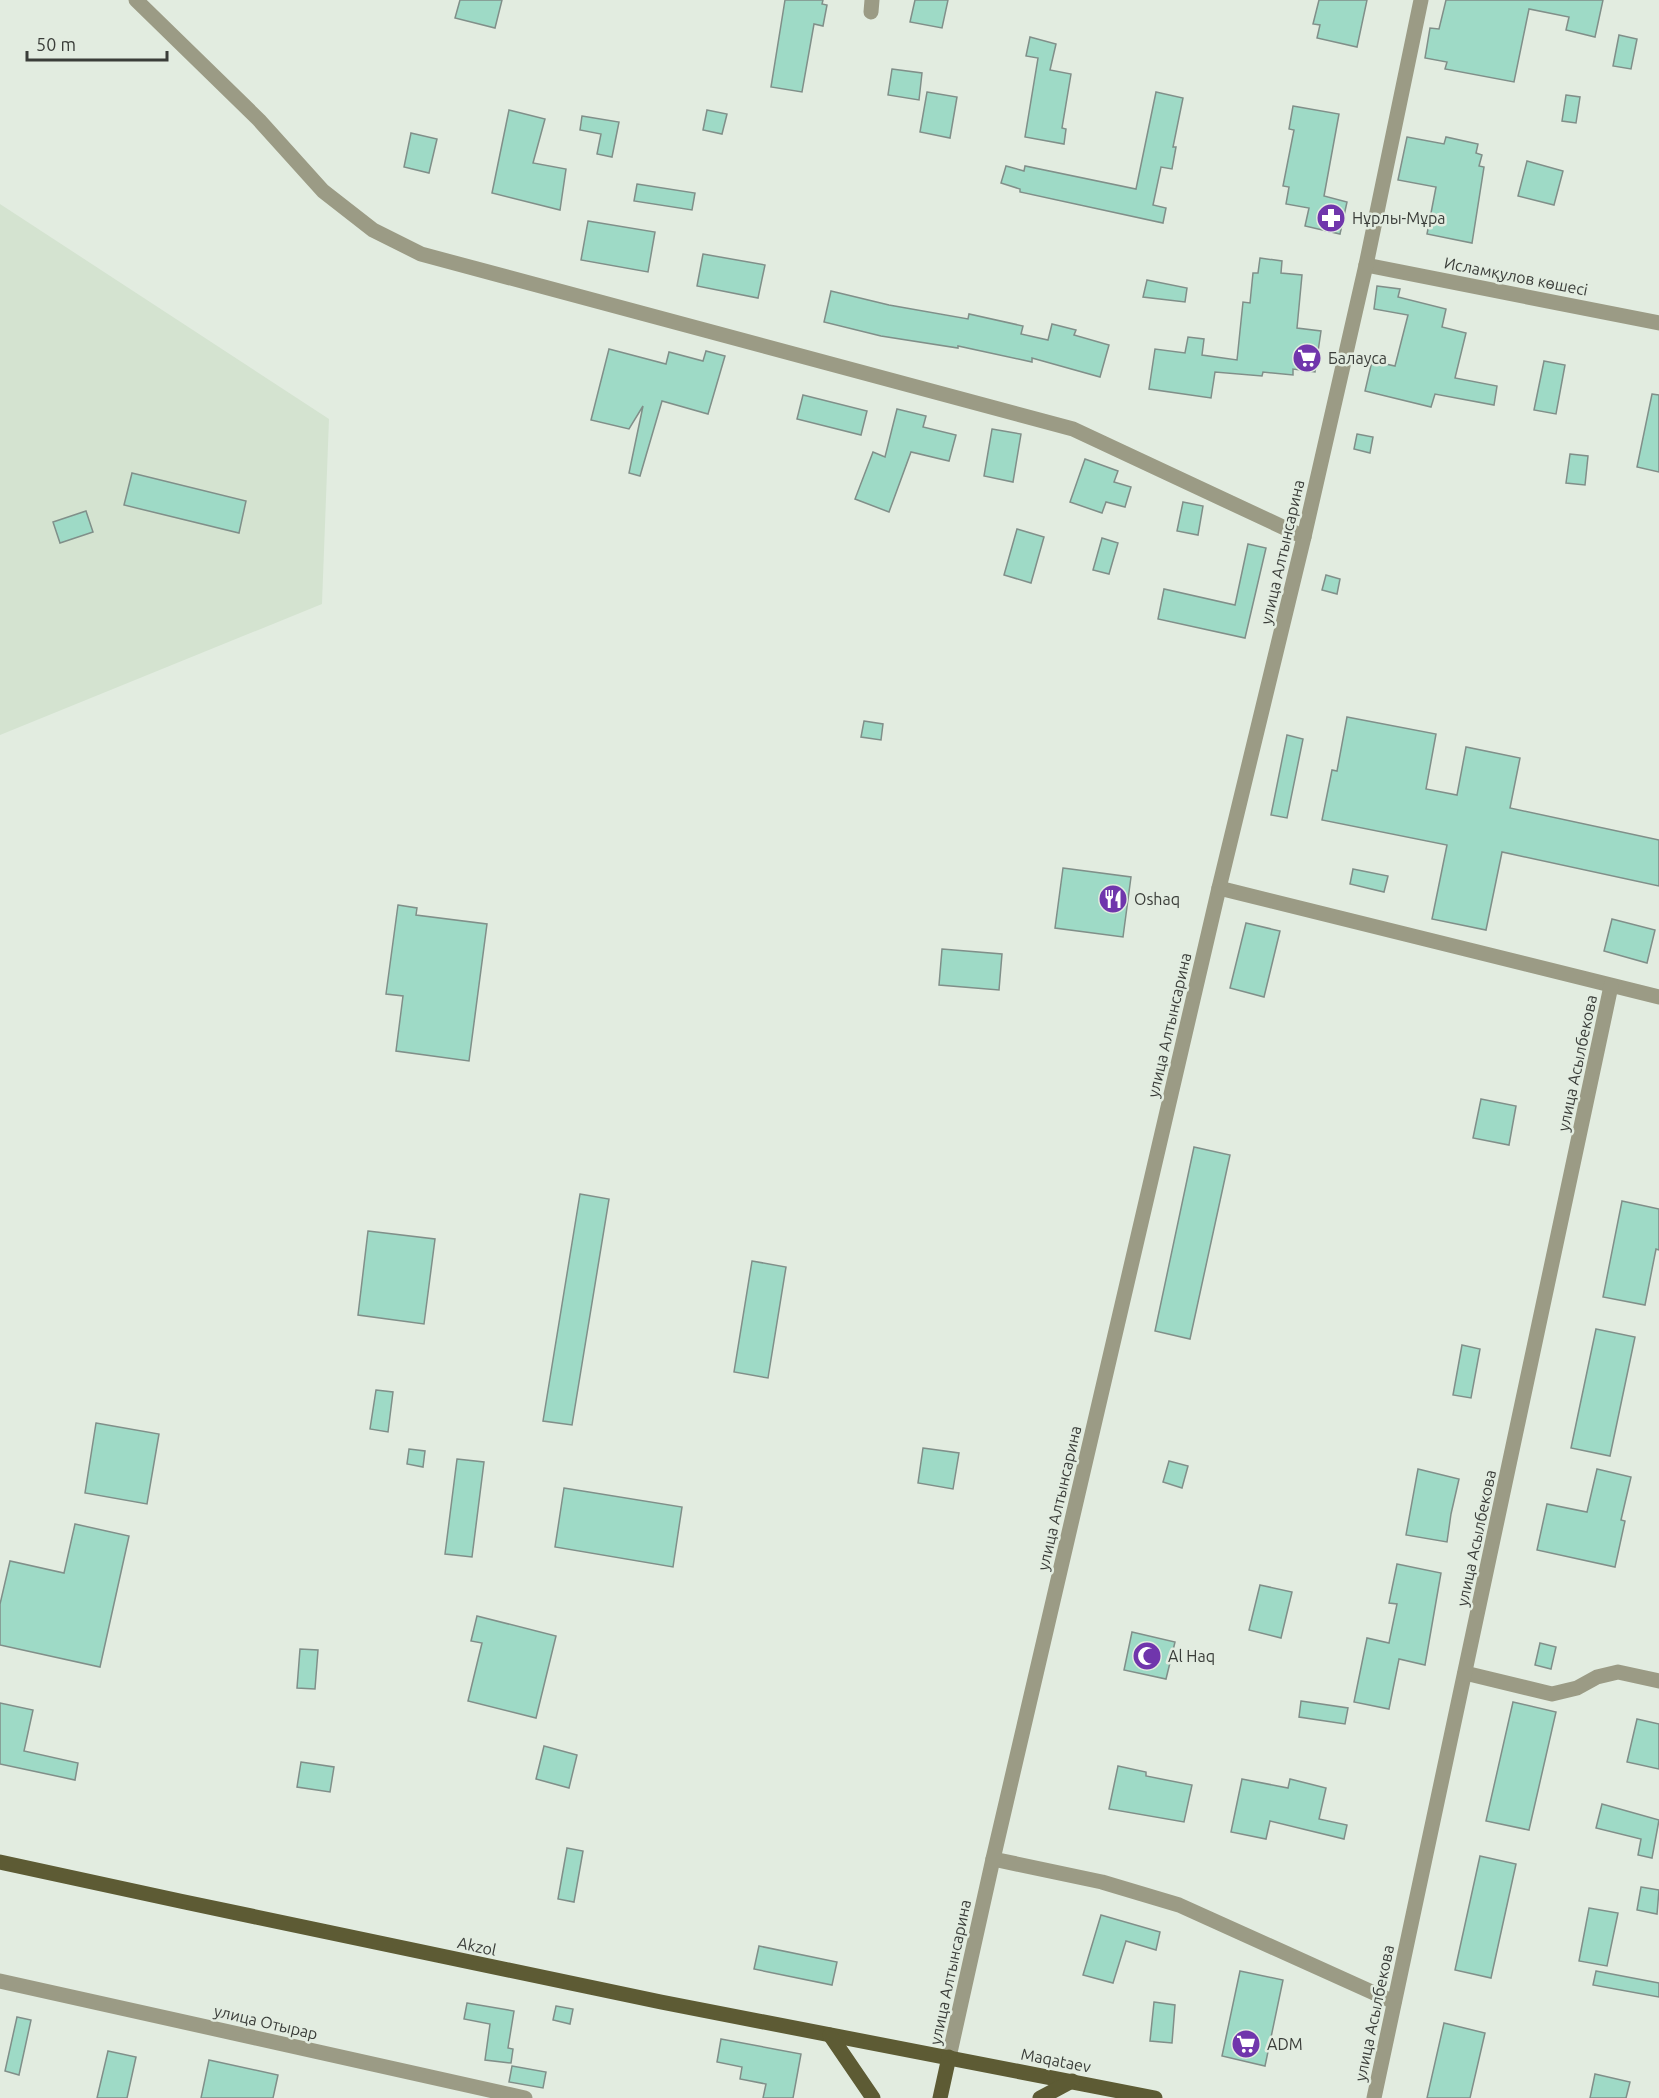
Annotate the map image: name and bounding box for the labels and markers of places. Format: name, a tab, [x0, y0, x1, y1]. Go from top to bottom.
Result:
pharmacy icon: Нұрлы-Мұра	[1315, 202, 1347, 234]
place label: Нұрлы-Мұра	[1352, 209, 1446, 227]
supermarket icon: Балауса	[1291, 342, 1323, 374]
place label: Балауса	[1328, 349, 1387, 367]
restaurant icon: Oshaq	[1097, 883, 1129, 915]
place label: Oshaq	[1134, 890, 1180, 908]
mosque icon: Al Haq	[1131, 1640, 1163, 1672]
place label: Al Haq	[1168, 1647, 1215, 1665]
supermarket icon: ADM	[1230, 2028, 1262, 2060]
place label: ADM	[1267, 2035, 1303, 2053]

